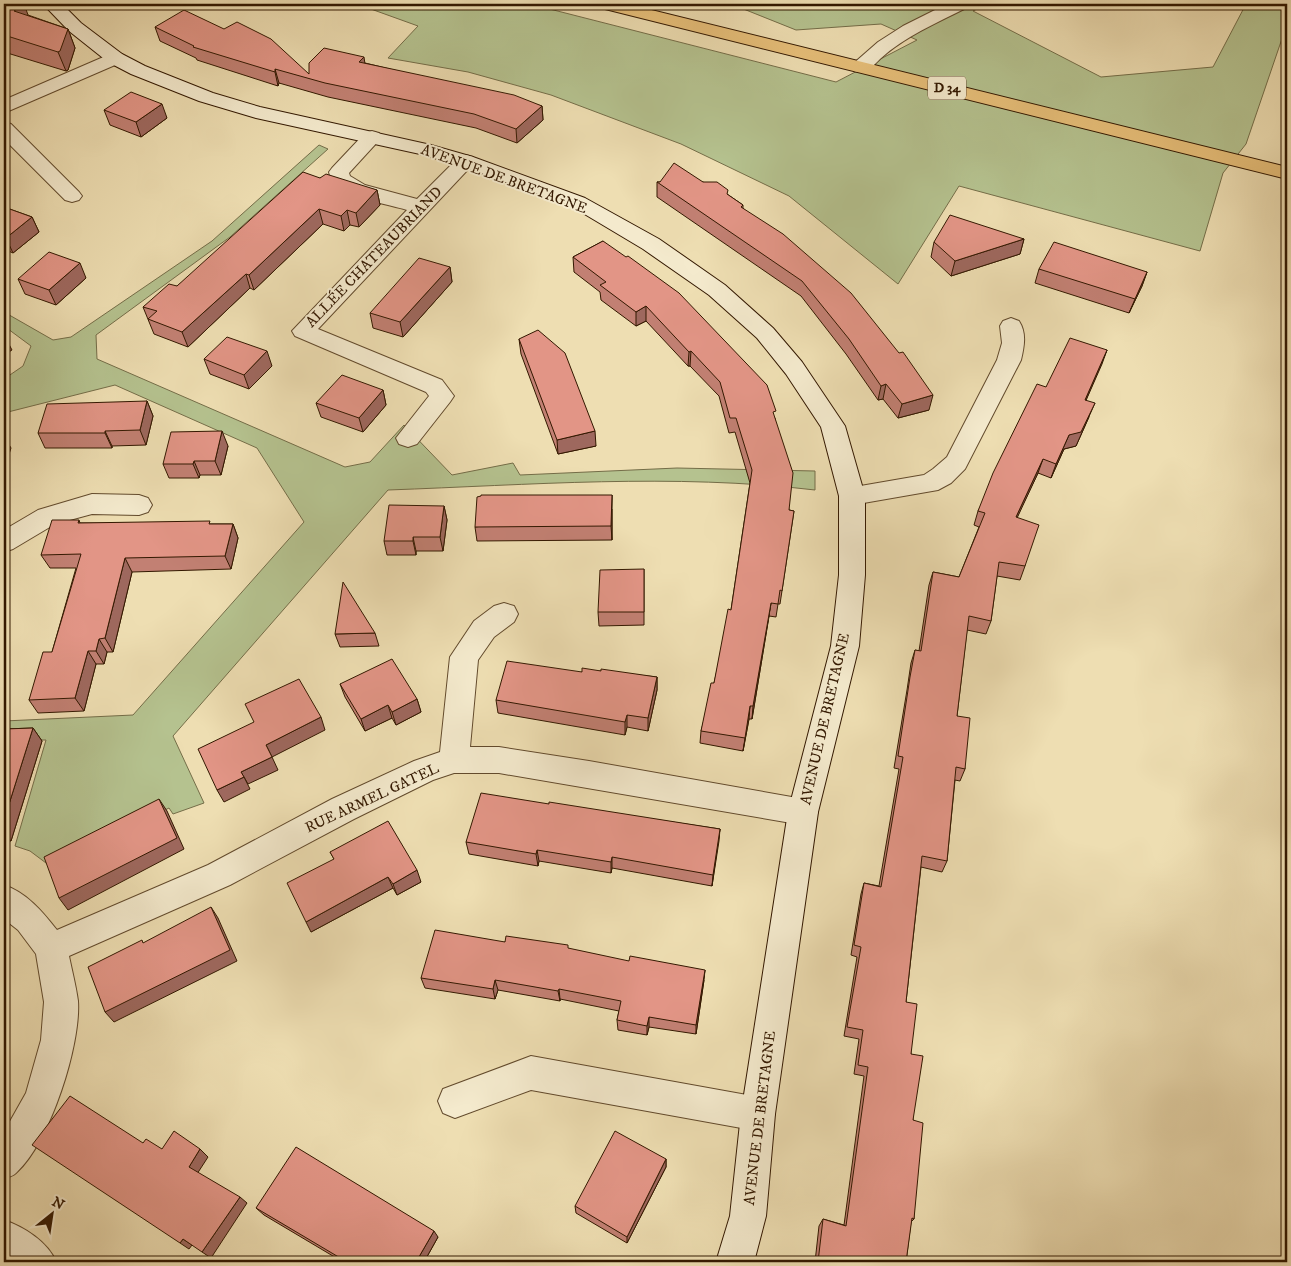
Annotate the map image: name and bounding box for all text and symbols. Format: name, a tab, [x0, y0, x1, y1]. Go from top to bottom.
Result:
road number: D 34	[928, 76, 966, 100]
street label: AVENUE DE BRETAGNE	[418, 140, 590, 218]
street label: ALLÉE CHATEAUBRIAND	[302, 182, 446, 332]
street label: AVENUE DE BRETAGNE	[796, 631, 854, 807]
street label: RUE ARMEL GATEL	[302, 759, 442, 837]
street label: AVENUE DE BRETAGNE	[740, 1029, 780, 1206]
north arrow	[28, 1188, 78, 1238]
text: N	[49, 1193, 68, 1215]

